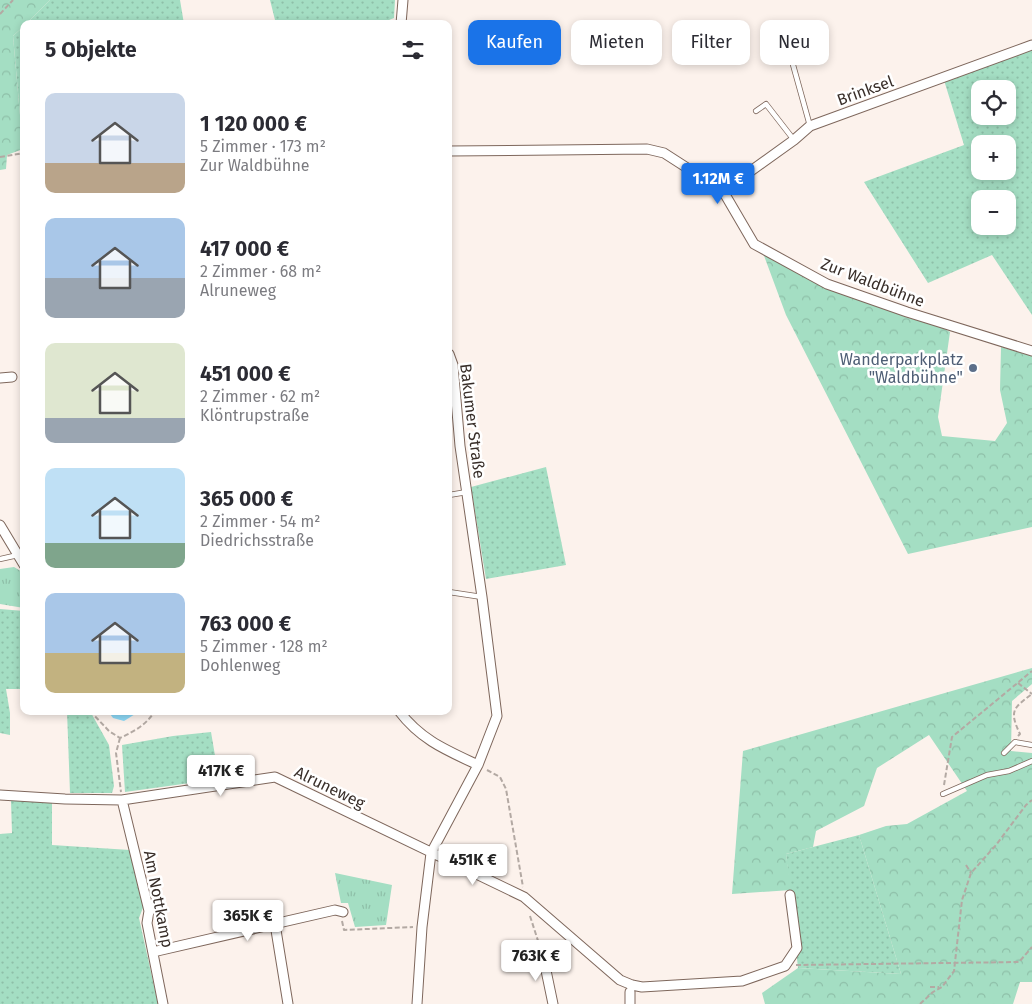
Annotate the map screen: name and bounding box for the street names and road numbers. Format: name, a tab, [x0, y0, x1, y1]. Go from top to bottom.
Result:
street label: Brinksel	[834, 71, 896, 109]
street label: Zur Waldbühne	[818, 254, 927, 311]
street label: Bakumer Straße	[456, 362, 489, 480]
street label: Alruneweg	[291, 762, 369, 813]
street label: Am Nottkamp	[140, 849, 177, 949]

